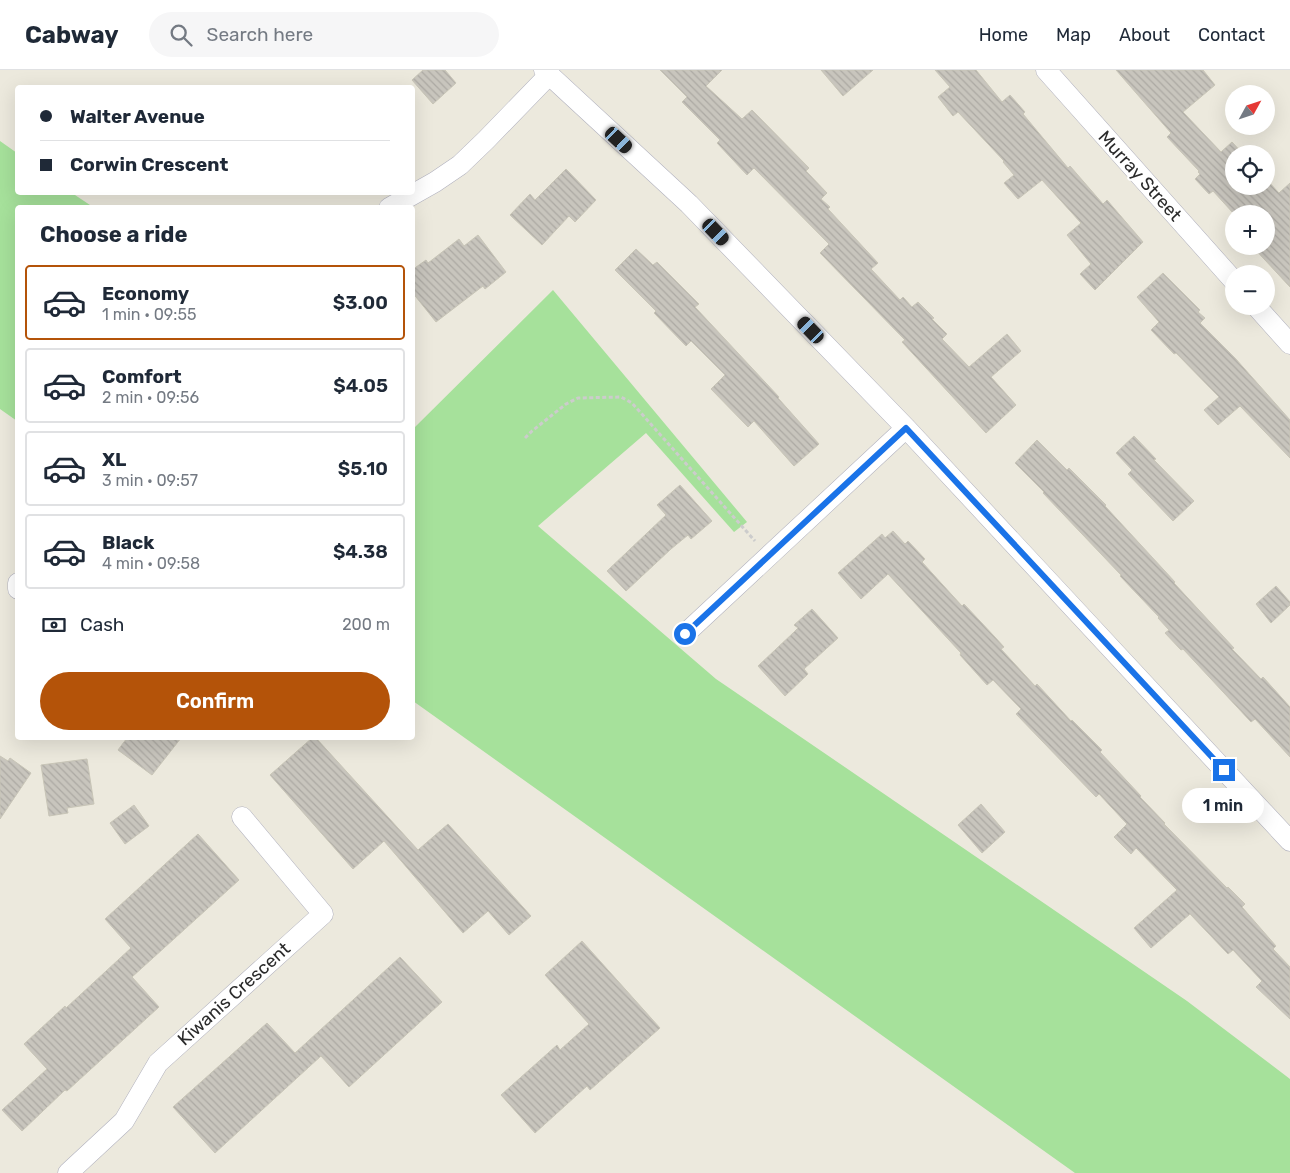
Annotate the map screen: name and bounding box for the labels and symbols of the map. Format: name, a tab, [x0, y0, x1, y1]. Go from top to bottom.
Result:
north arrow	[1225, 85, 1275, 135]
car	[602, 124, 635, 156]
street label: Murray Street	[1094, 126, 1186, 226]
car	[700, 216, 731, 248]
car	[795, 314, 826, 346]
route start	[674, 623, 696, 645]
route end	[1213, 759, 1235, 781]
callout: 1 min	[1183, 788, 1265, 822]
street label: Kiwanis Crescent	[173, 938, 295, 1050]

